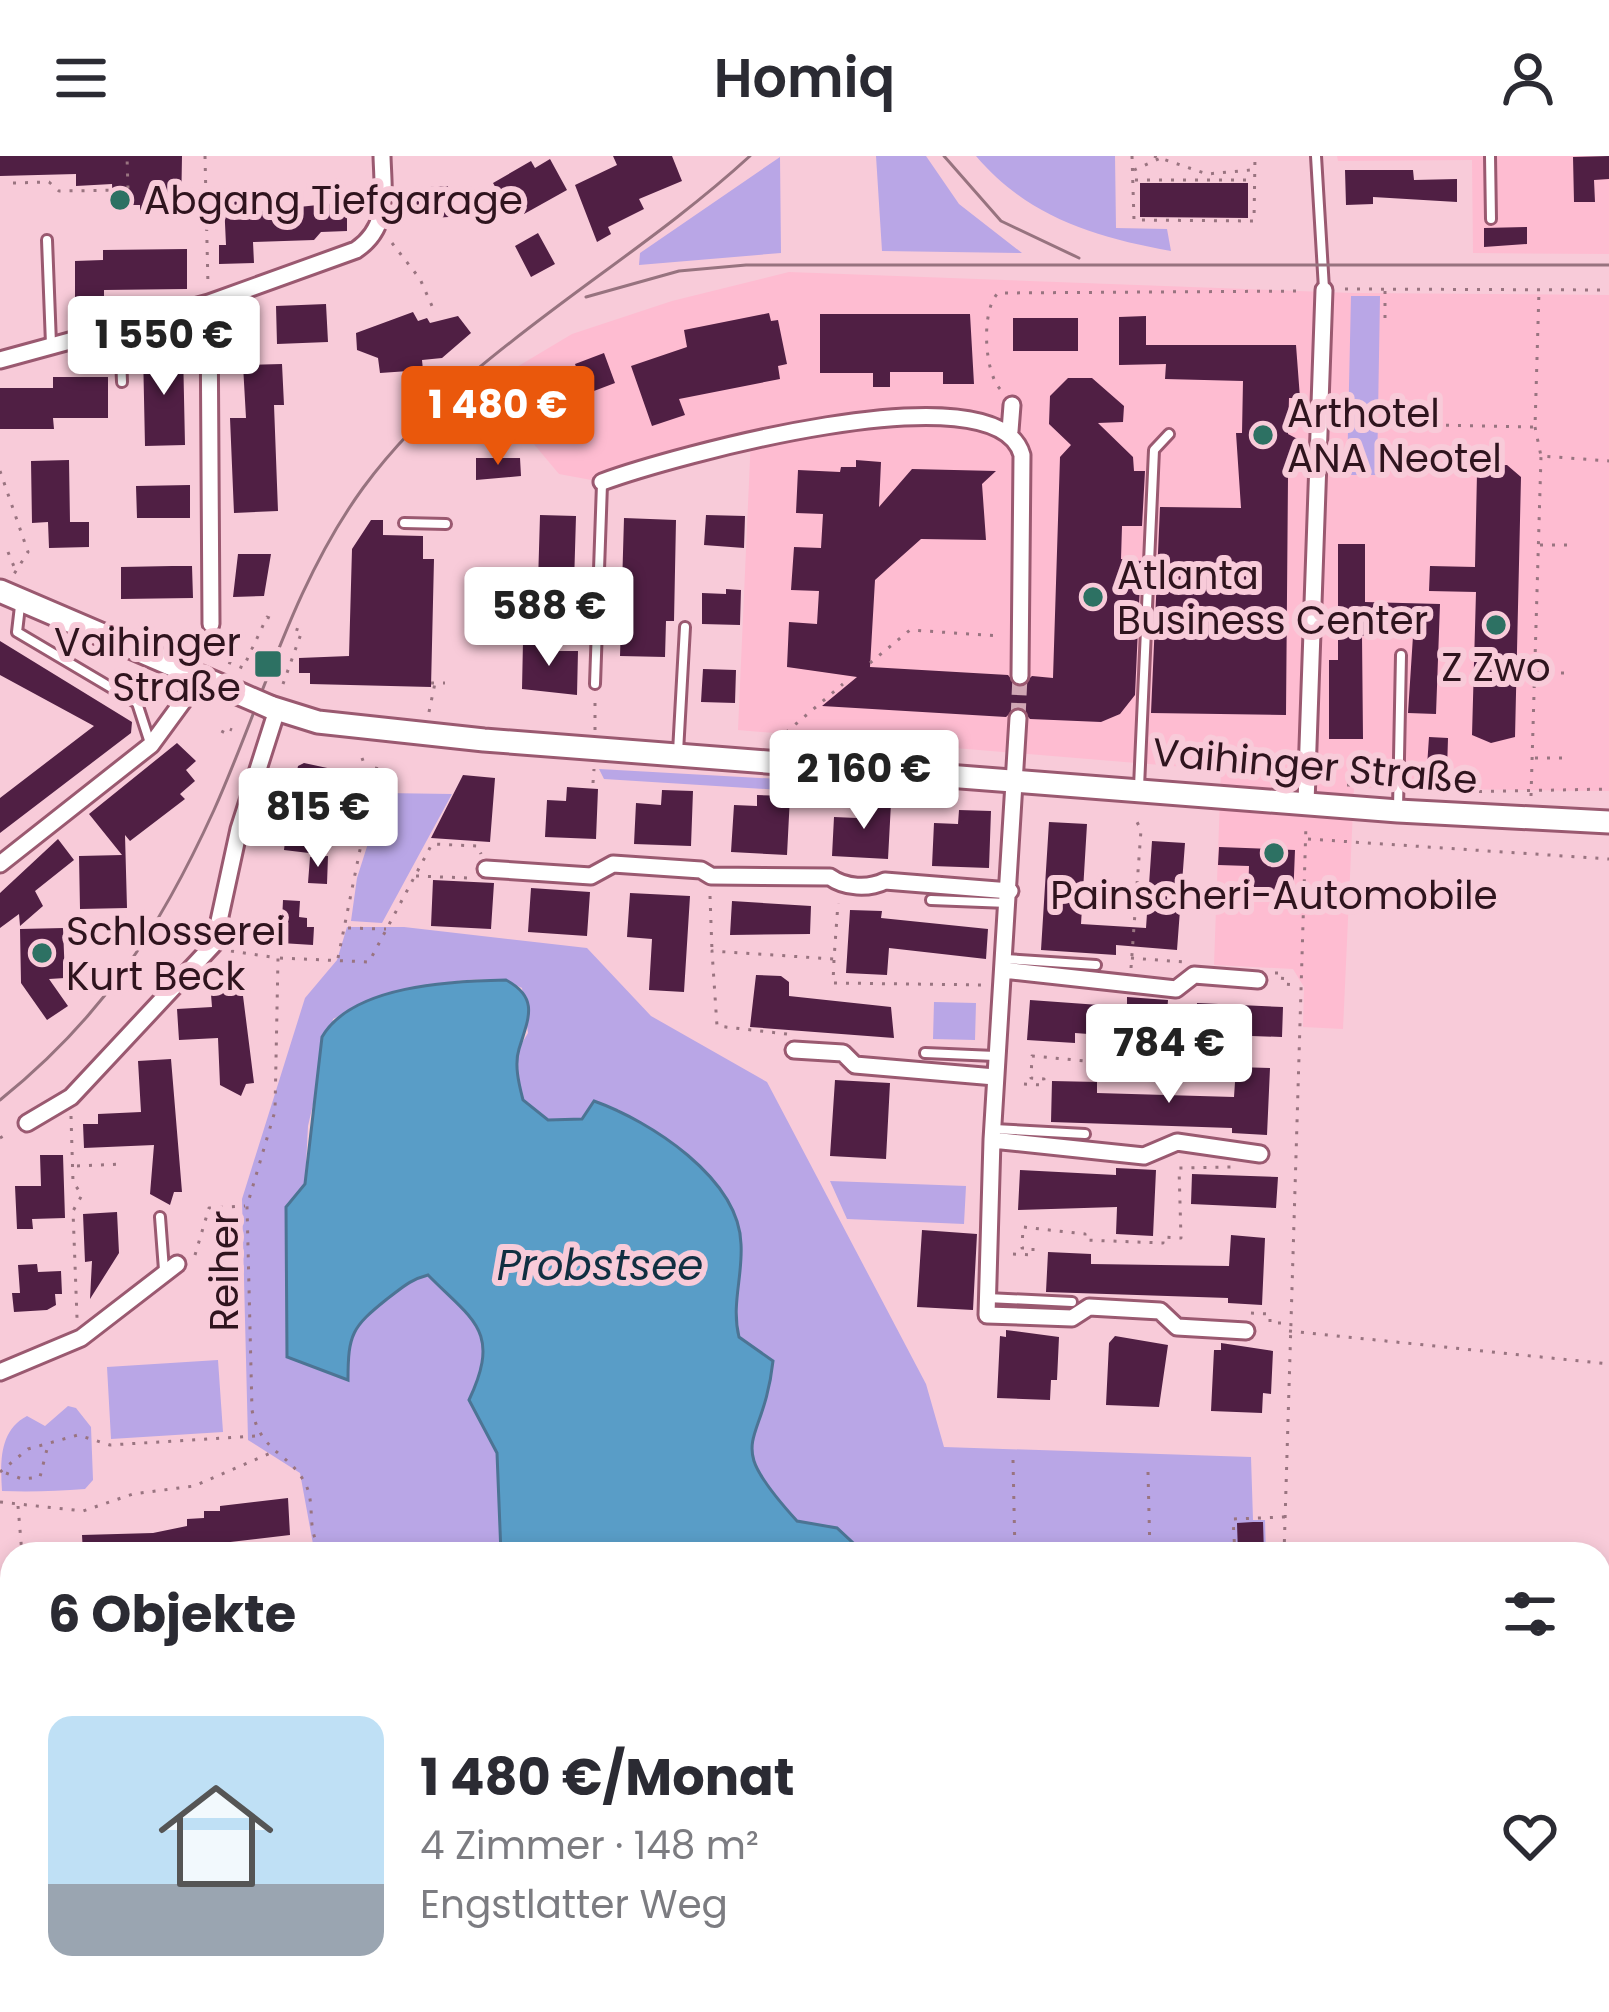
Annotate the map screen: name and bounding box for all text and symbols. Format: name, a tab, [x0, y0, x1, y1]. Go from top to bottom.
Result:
text: Homiq	[714, 40, 895, 116]
icon: menu	[48, 45, 114, 111]
icon: person	[1495, 45, 1561, 111]
place label: Abgang Tiefgarage	[144, 173, 523, 228]
marker: Abgang Tiefgarage	[107, 187, 133, 213]
pin: 1 550 €	[53, 296, 275, 398]
text: 1 550 €	[95, 307, 233, 362]
pin: 1 480 €	[387, 366, 609, 468]
text: 1 480 €	[428, 377, 568, 432]
place label: Arthotel ANA Neotel	[1287, 386, 1502, 486]
marker: Arthotel ANA Neotel	[1250, 422, 1276, 448]
place label: Atlanta Business Center	[1117, 548, 1428, 648]
pin: 588 €	[465, 567, 633, 669]
text: 588 €	[491, 578, 607, 633]
marker: Atlanta Business Center	[1080, 584, 1106, 610]
marker: Z Zwo	[1483, 612, 1509, 638]
place label: Vaihinger Straße	[54, 615, 241, 715]
place label: Z Zwo	[1441, 640, 1551, 695]
marker: Vaihinger Straße	[252, 648, 284, 680]
street label: Vaihinger Straße	[1150, 724, 1480, 808]
pin: 2 160 €	[753, 730, 975, 832]
text: 2 160 €	[797, 741, 931, 796]
pin: 815 €	[234, 768, 402, 870]
text: 815 €	[266, 779, 370, 834]
marker: Painscheri-Automobile	[1261, 840, 1287, 866]
place label: Painscheri-Automobile	[1050, 868, 1498, 923]
place label: Schlosserei Kurt Beck	[66, 904, 285, 1004]
marker: Schlosserei Kurt Beck	[29, 940, 55, 966]
pin: 784 €	[1085, 1004, 1253, 1106]
text: 784 €	[1113, 1015, 1225, 1070]
street label: Reiher	[197, 1210, 252, 1332]
water label: Probstsee	[497, 1236, 703, 1295]
text: 6 Objekte	[48, 1578, 296, 1650]
icon: filters	[1497, 1581, 1563, 1647]
text: 1 480 €/Monat	[420, 1741, 794, 1813]
icon: home	[144, 1764, 288, 1908]
icon: heart	[1497, 1803, 1563, 1869]
text: 4 Zimmer · 148 m²	[420, 1818, 759, 1873]
text: Engstlatter Weg	[420, 1877, 728, 1932]

